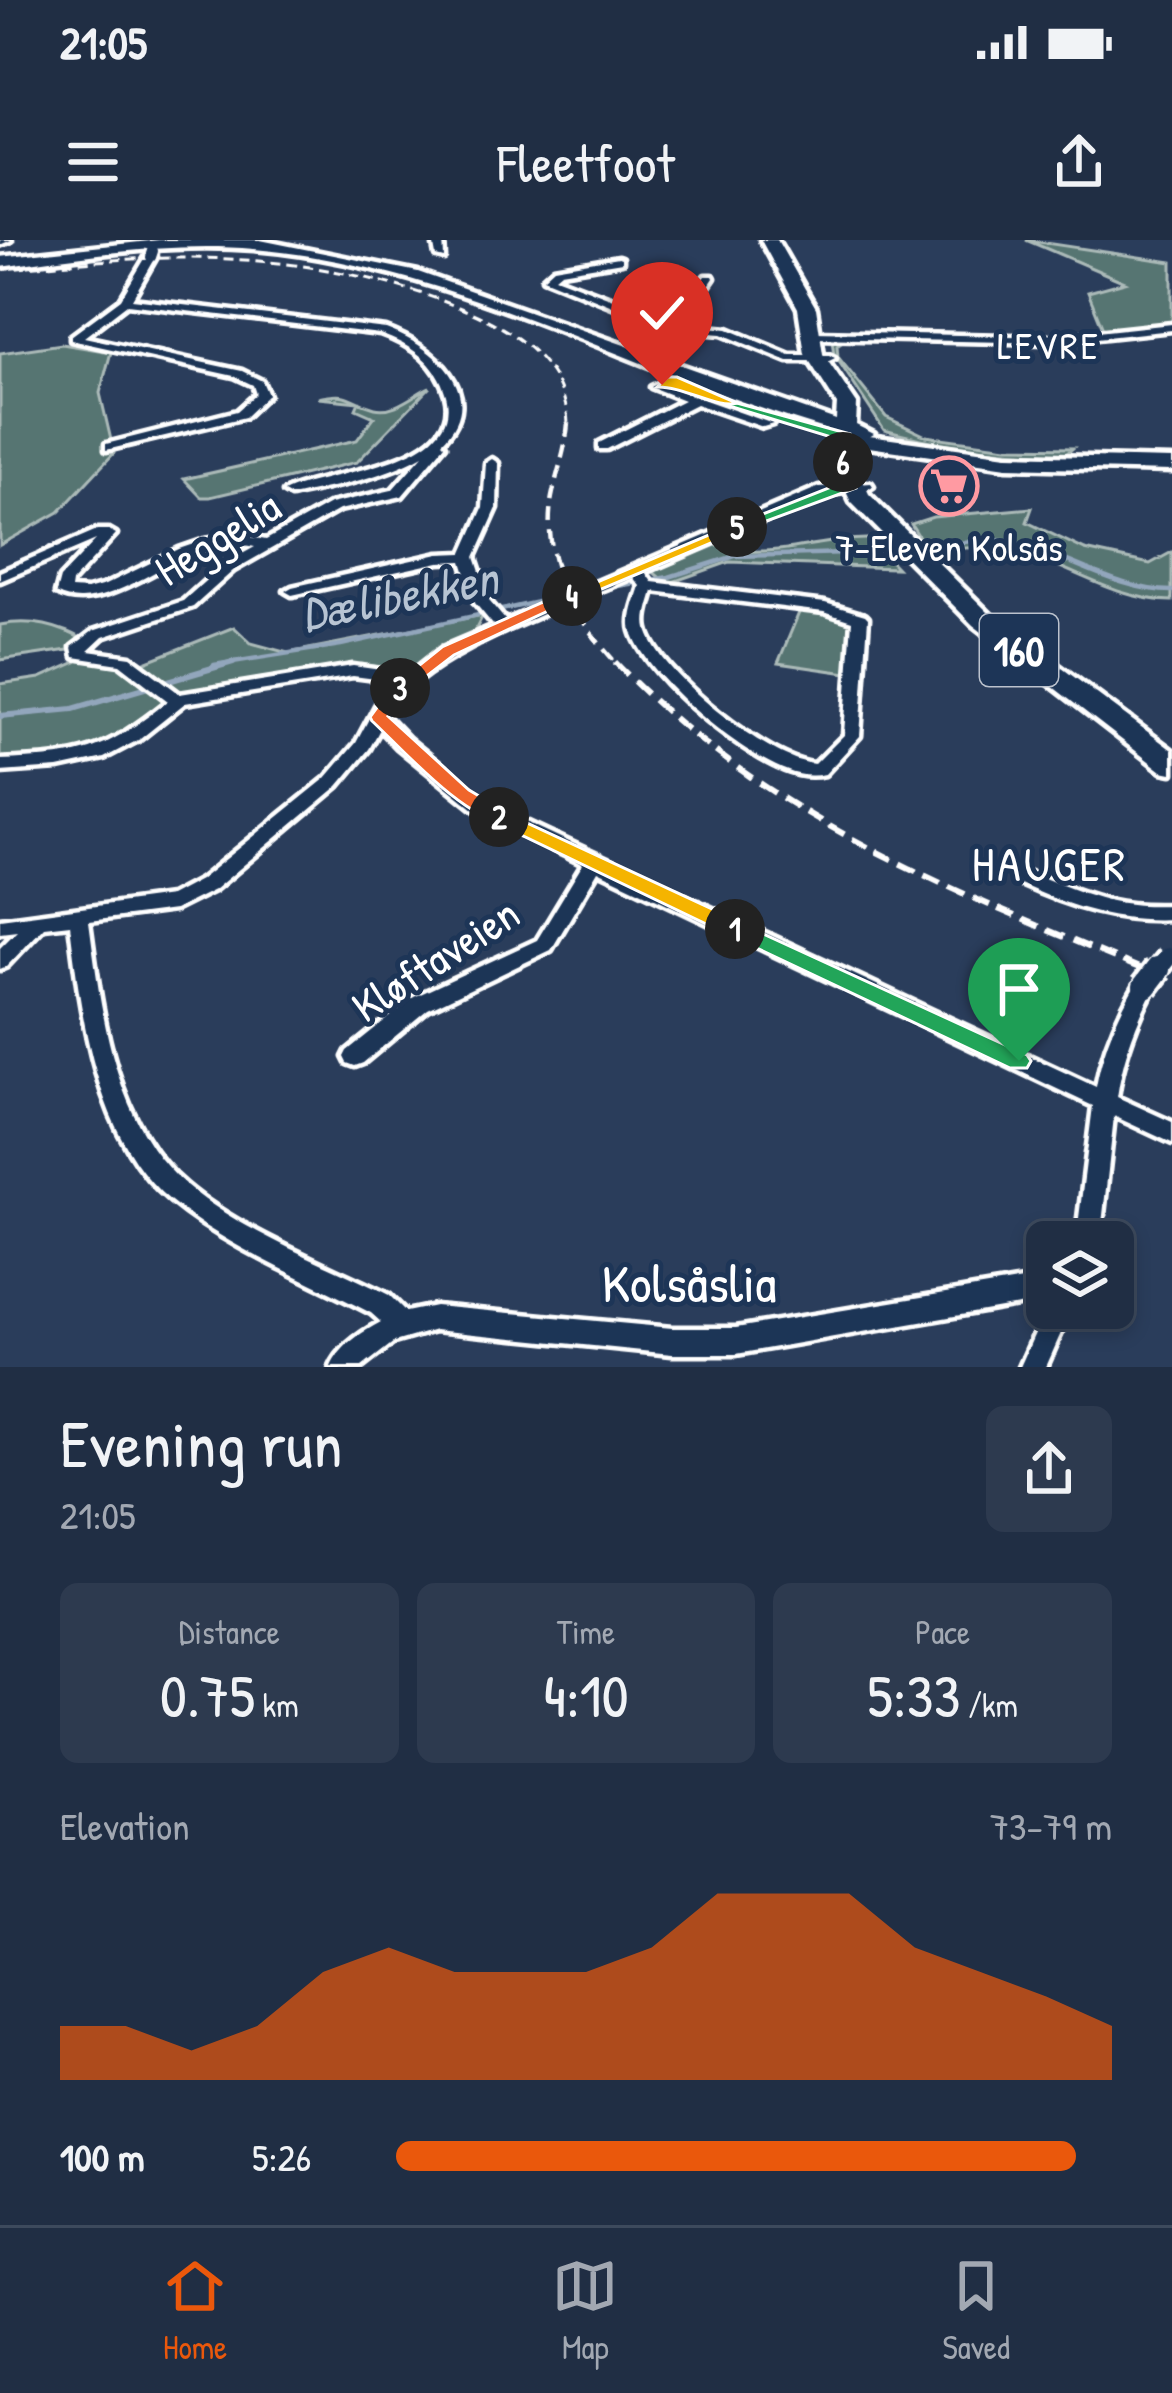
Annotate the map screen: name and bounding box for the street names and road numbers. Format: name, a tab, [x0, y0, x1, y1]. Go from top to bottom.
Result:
street label: Heggelia	[143, 475, 291, 599]
road number: 160	[980, 614, 1058, 686]
street label: Kløftaveien	[340, 882, 530, 1036]
street label: Kolsåslia	[602, 1246, 776, 1319]

